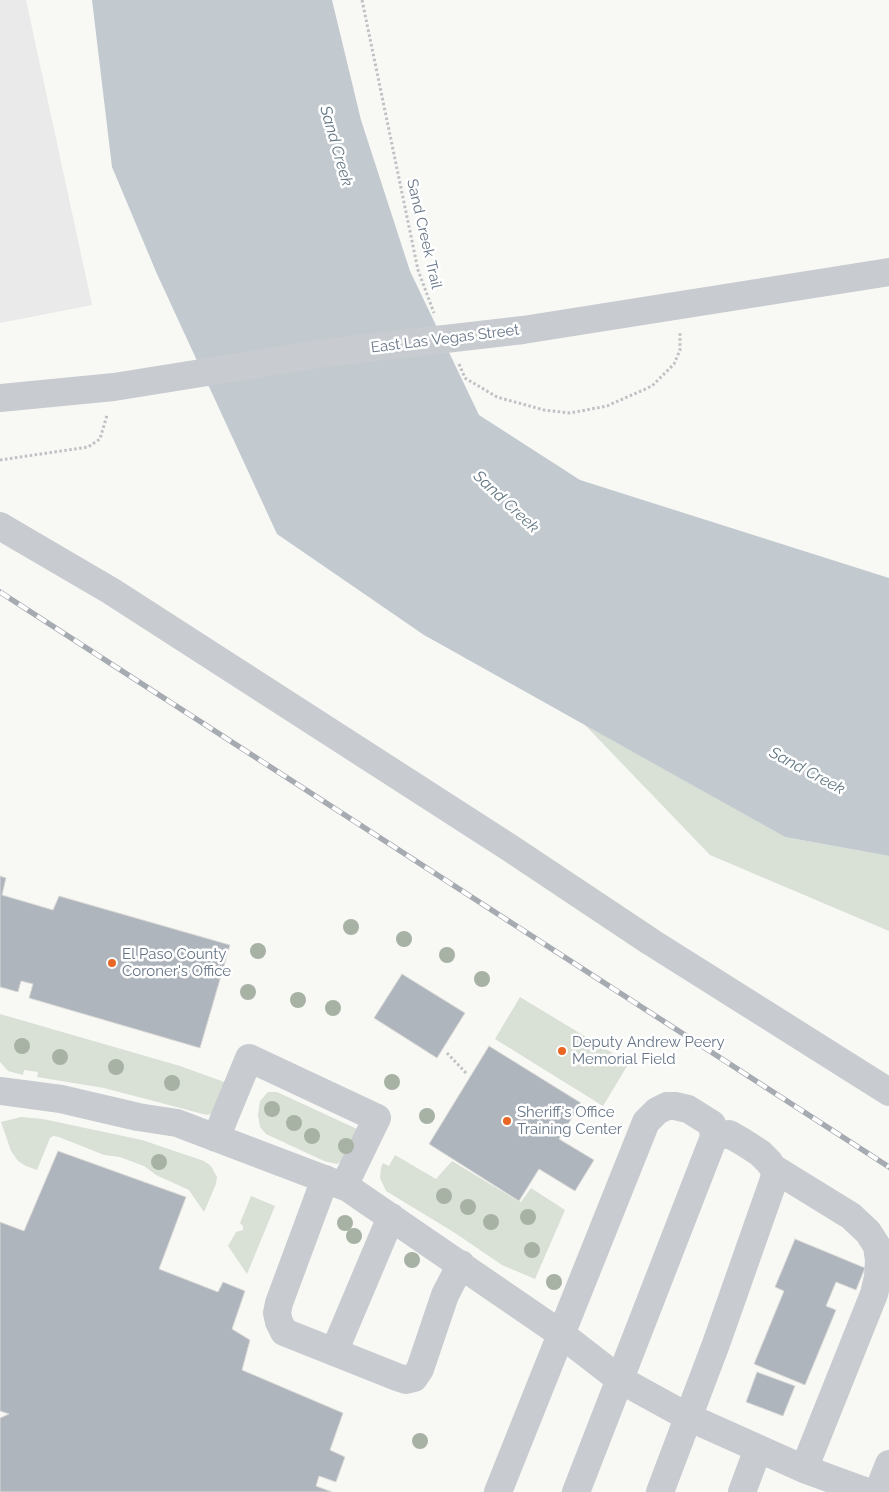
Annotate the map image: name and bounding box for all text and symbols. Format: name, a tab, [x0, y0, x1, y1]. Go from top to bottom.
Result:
water label: Sand Creek	[315, 104, 357, 188]
street label: Sand Creek Trail	[403, 177, 445, 291]
street label: East Las Vegas Street	[370, 321, 520, 357]
water label: Sand Creek	[469, 467, 543, 537]
water label: Sand Creek	[766, 743, 848, 799]
place label: El Paso County Coroner's Office	[122, 945, 231, 980]
marker: El Paso County Coroner's Office	[106, 957, 118, 969]
place label: Deputy Andrew Peery Memorial Field	[572, 1033, 725, 1068]
marker: Deputy Andrew Peery Memorial Field	[556, 1045, 568, 1057]
place label: Sheriff's Office Training Center	[517, 1103, 622, 1138]
marker: Sheriff's Office Training Center	[501, 1115, 513, 1127]

